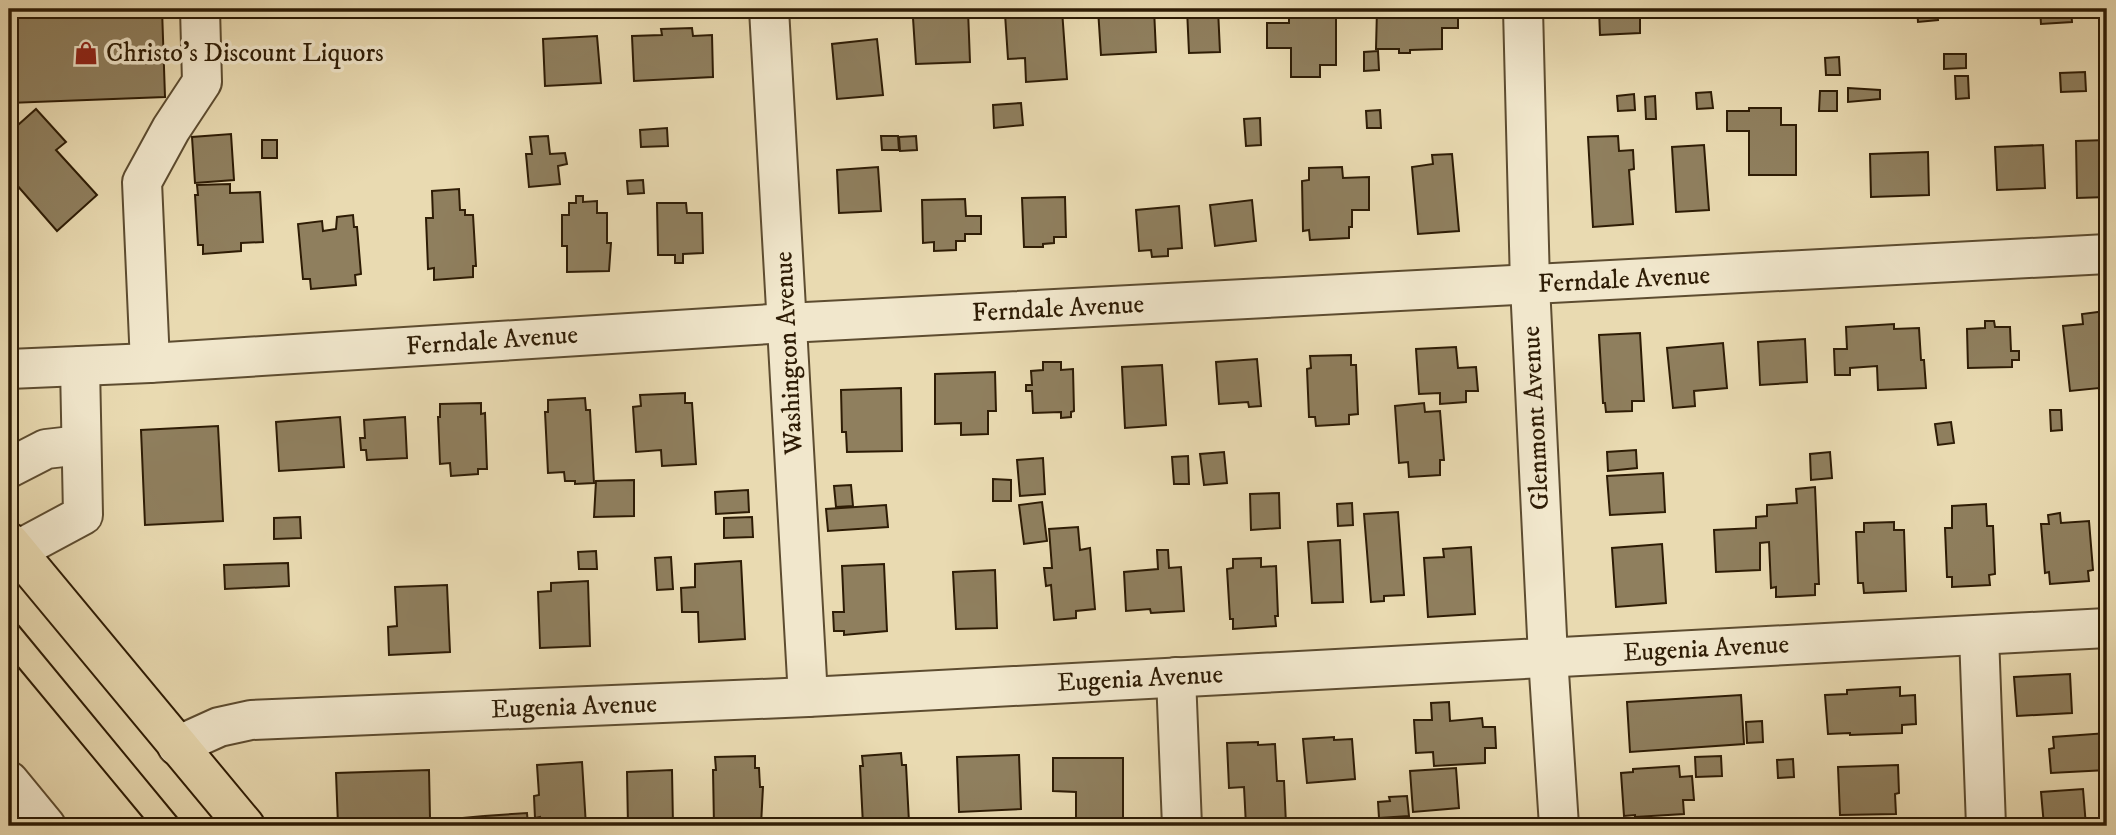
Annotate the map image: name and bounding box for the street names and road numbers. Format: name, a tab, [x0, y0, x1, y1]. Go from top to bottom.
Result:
street label: Washington Avenue	[767, 250, 811, 457]
street label: Ferndale Avenue	[1537, 259, 1711, 301]
street label: Ferndale Avenue	[971, 288, 1145, 330]
street label: Ferndale Avenue	[405, 319, 579, 363]
street label: Glenmont Avenue	[1515, 325, 1557, 511]
street label: Eugenia Avenue	[1622, 628, 1790, 670]
street label: Eugenia Avenue	[1056, 658, 1224, 700]
street label: Eugenia Avenue	[490, 688, 658, 726]

